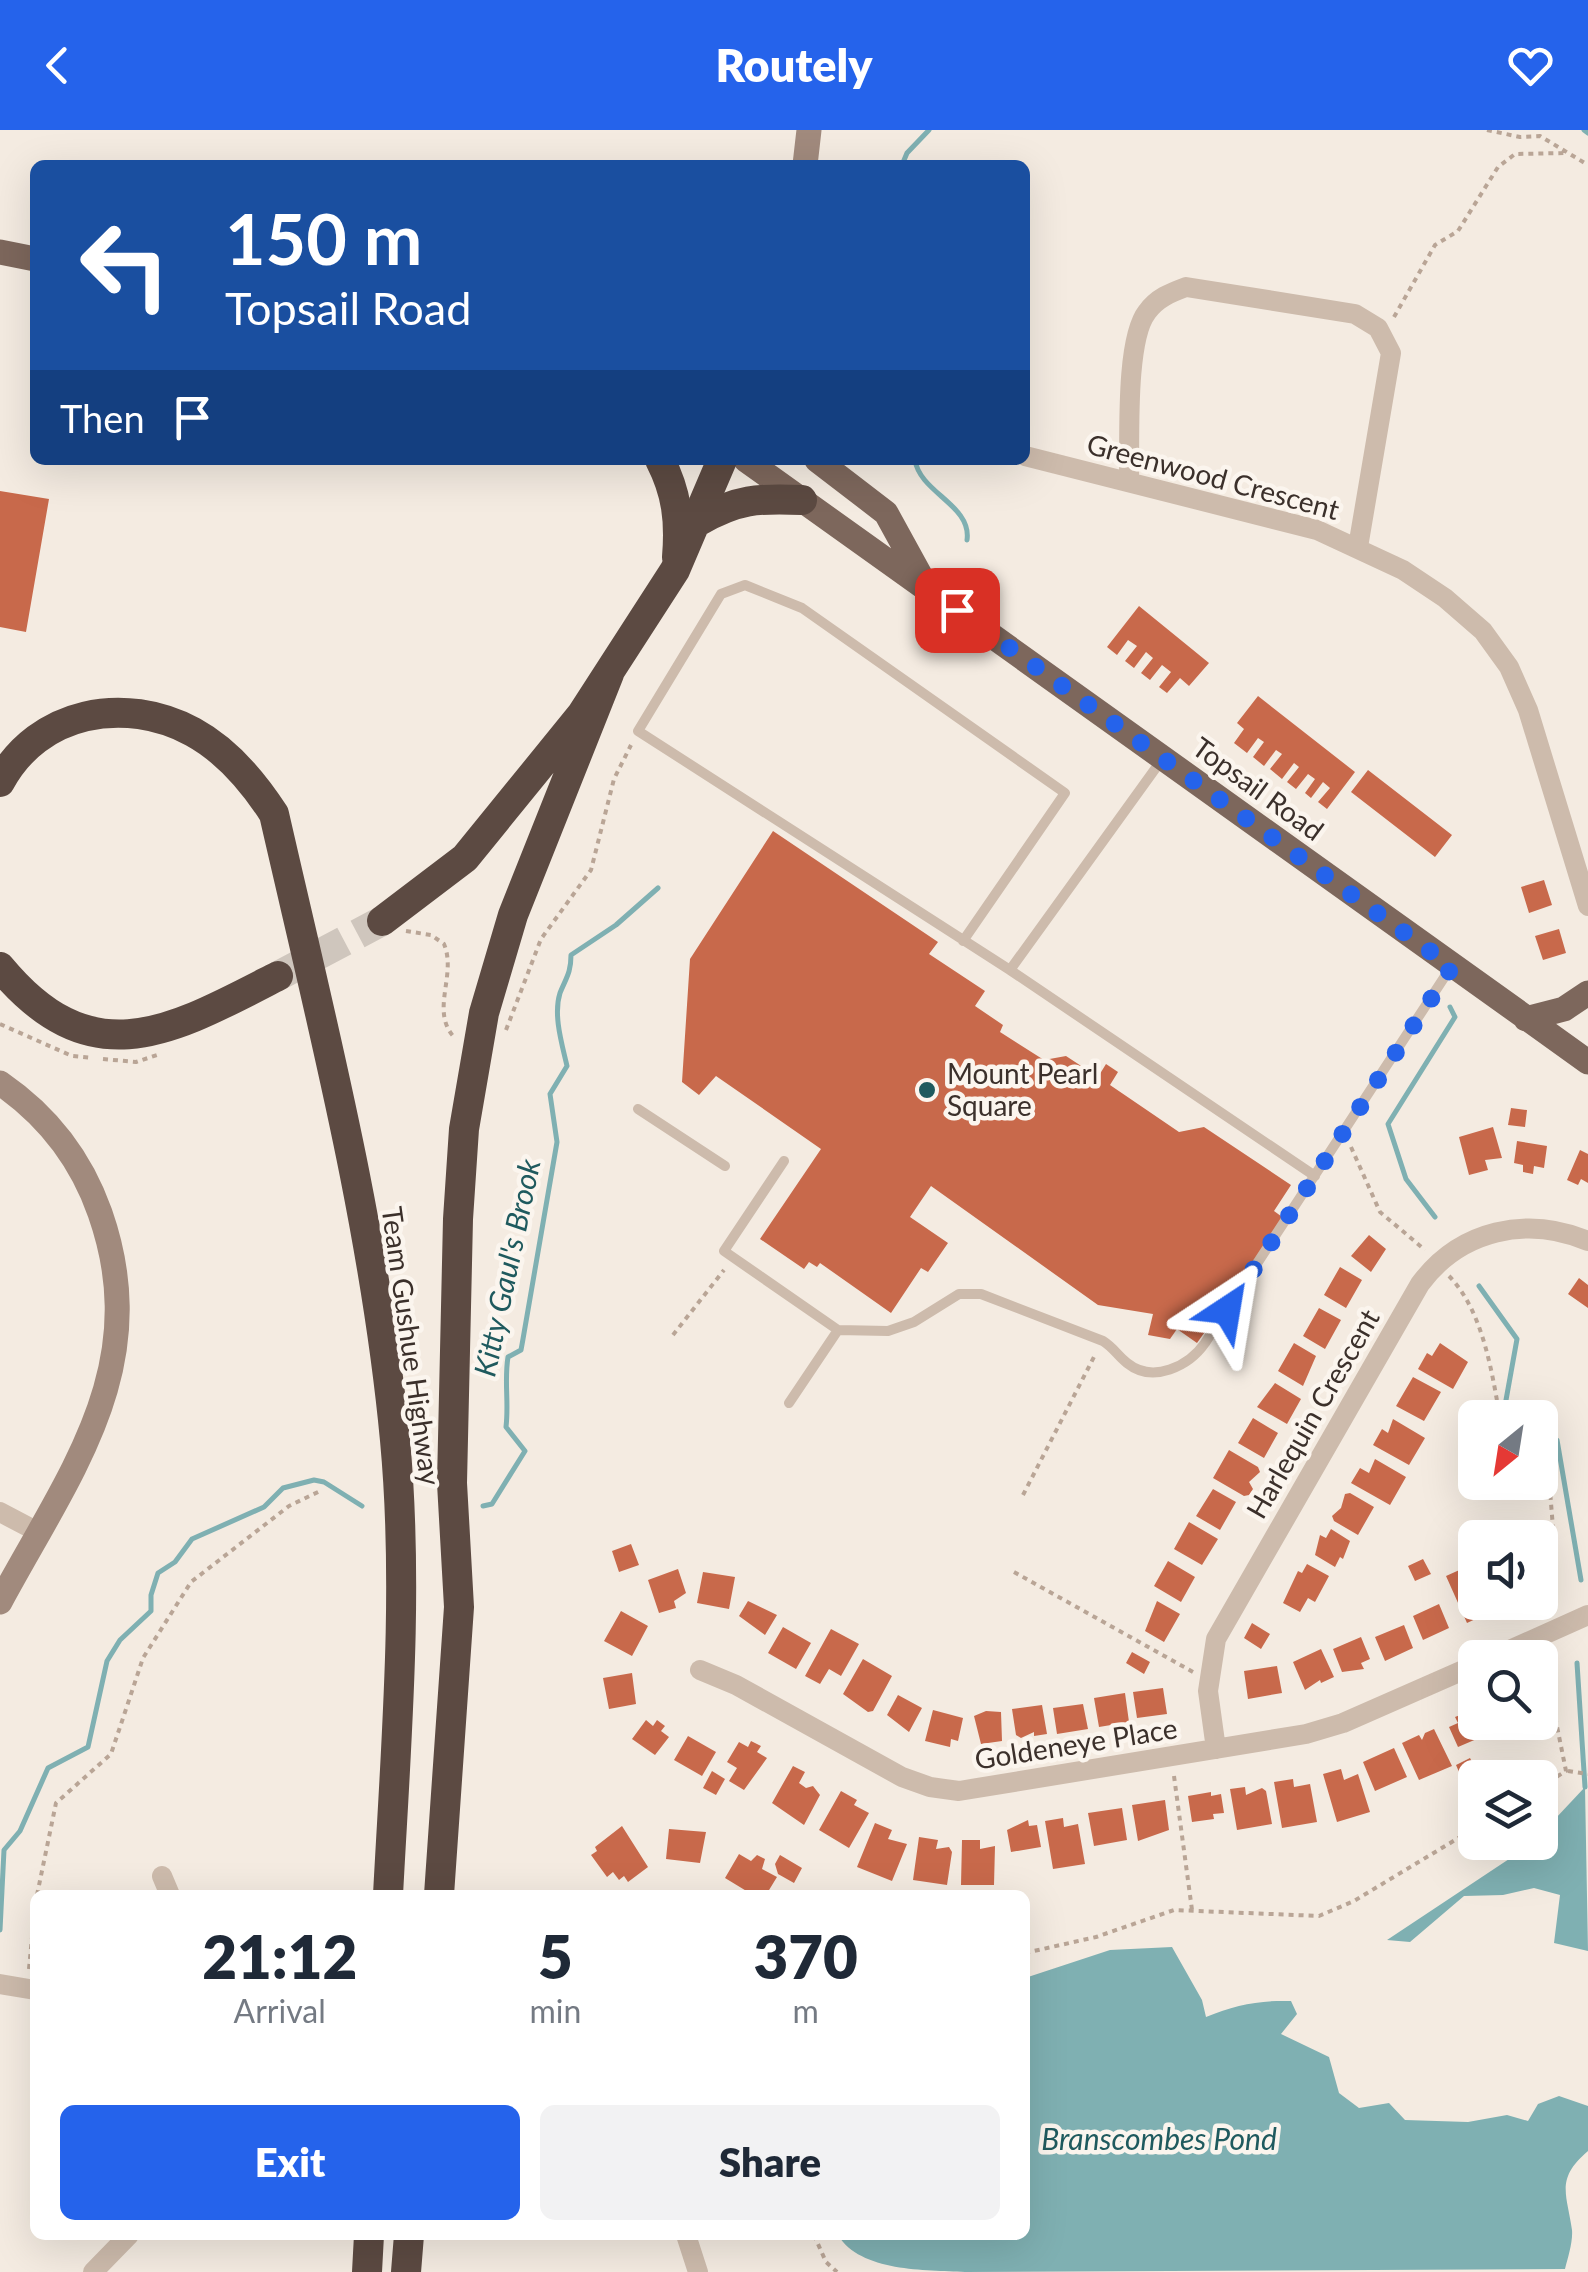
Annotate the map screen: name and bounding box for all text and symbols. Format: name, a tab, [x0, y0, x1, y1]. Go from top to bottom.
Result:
icon: back	[30, 38, 85, 93]
text: Routely	[715, 38, 873, 92]
icon: heart	[1503, 38, 1558, 93]
text: 150 m	[225, 196, 422, 280]
icon: left	[60, 200, 190, 330]
text: Topsail Road	[225, 281, 471, 335]
icon: arrive	[165, 390, 220, 445]
text: Then	[60, 395, 145, 441]
street label: Greenwood Crescent	[1083, 426, 1343, 526]
pin	[915, 568, 1000, 653]
icon: arrive	[930, 583, 985, 638]
street label: Topsail Road	[1187, 729, 1331, 847]
place label: Mount Pearl Square	[947, 1056, 1098, 1122]
marker: Mount Pearl Square	[916, 1079, 938, 1101]
water label: Kitty Gaul's Brook	[465, 1155, 547, 1380]
street label: Team Gushue Highway	[376, 1204, 448, 1488]
position arrow	[1175, 1258, 1279, 1362]
street label: Harlequin Crescent	[1238, 1303, 1386, 1524]
north arrow	[1458, 1400, 1558, 1500]
map controls	[1458, 1400, 1558, 1860]
button: sound	[1458, 1520, 1558, 1620]
button: search	[1458, 1640, 1558, 1740]
street label: Goldeneye Place	[972, 1710, 1179, 1776]
button: layers	[1458, 1760, 1558, 1860]
text: 21:12	[202, 1920, 357, 1992]
text: 5	[538, 1920, 573, 1992]
text: 370	[753, 1920, 858, 1992]
text: Arrival	[234, 1991, 326, 2030]
text: min	[529, 1991, 581, 2030]
text: m	[792, 1991, 819, 2030]
button: Exit	[60, 2105, 520, 2220]
button: Share	[540, 2105, 1000, 2220]
water label: Branscombes Pond	[1041, 2120, 1277, 2156]

